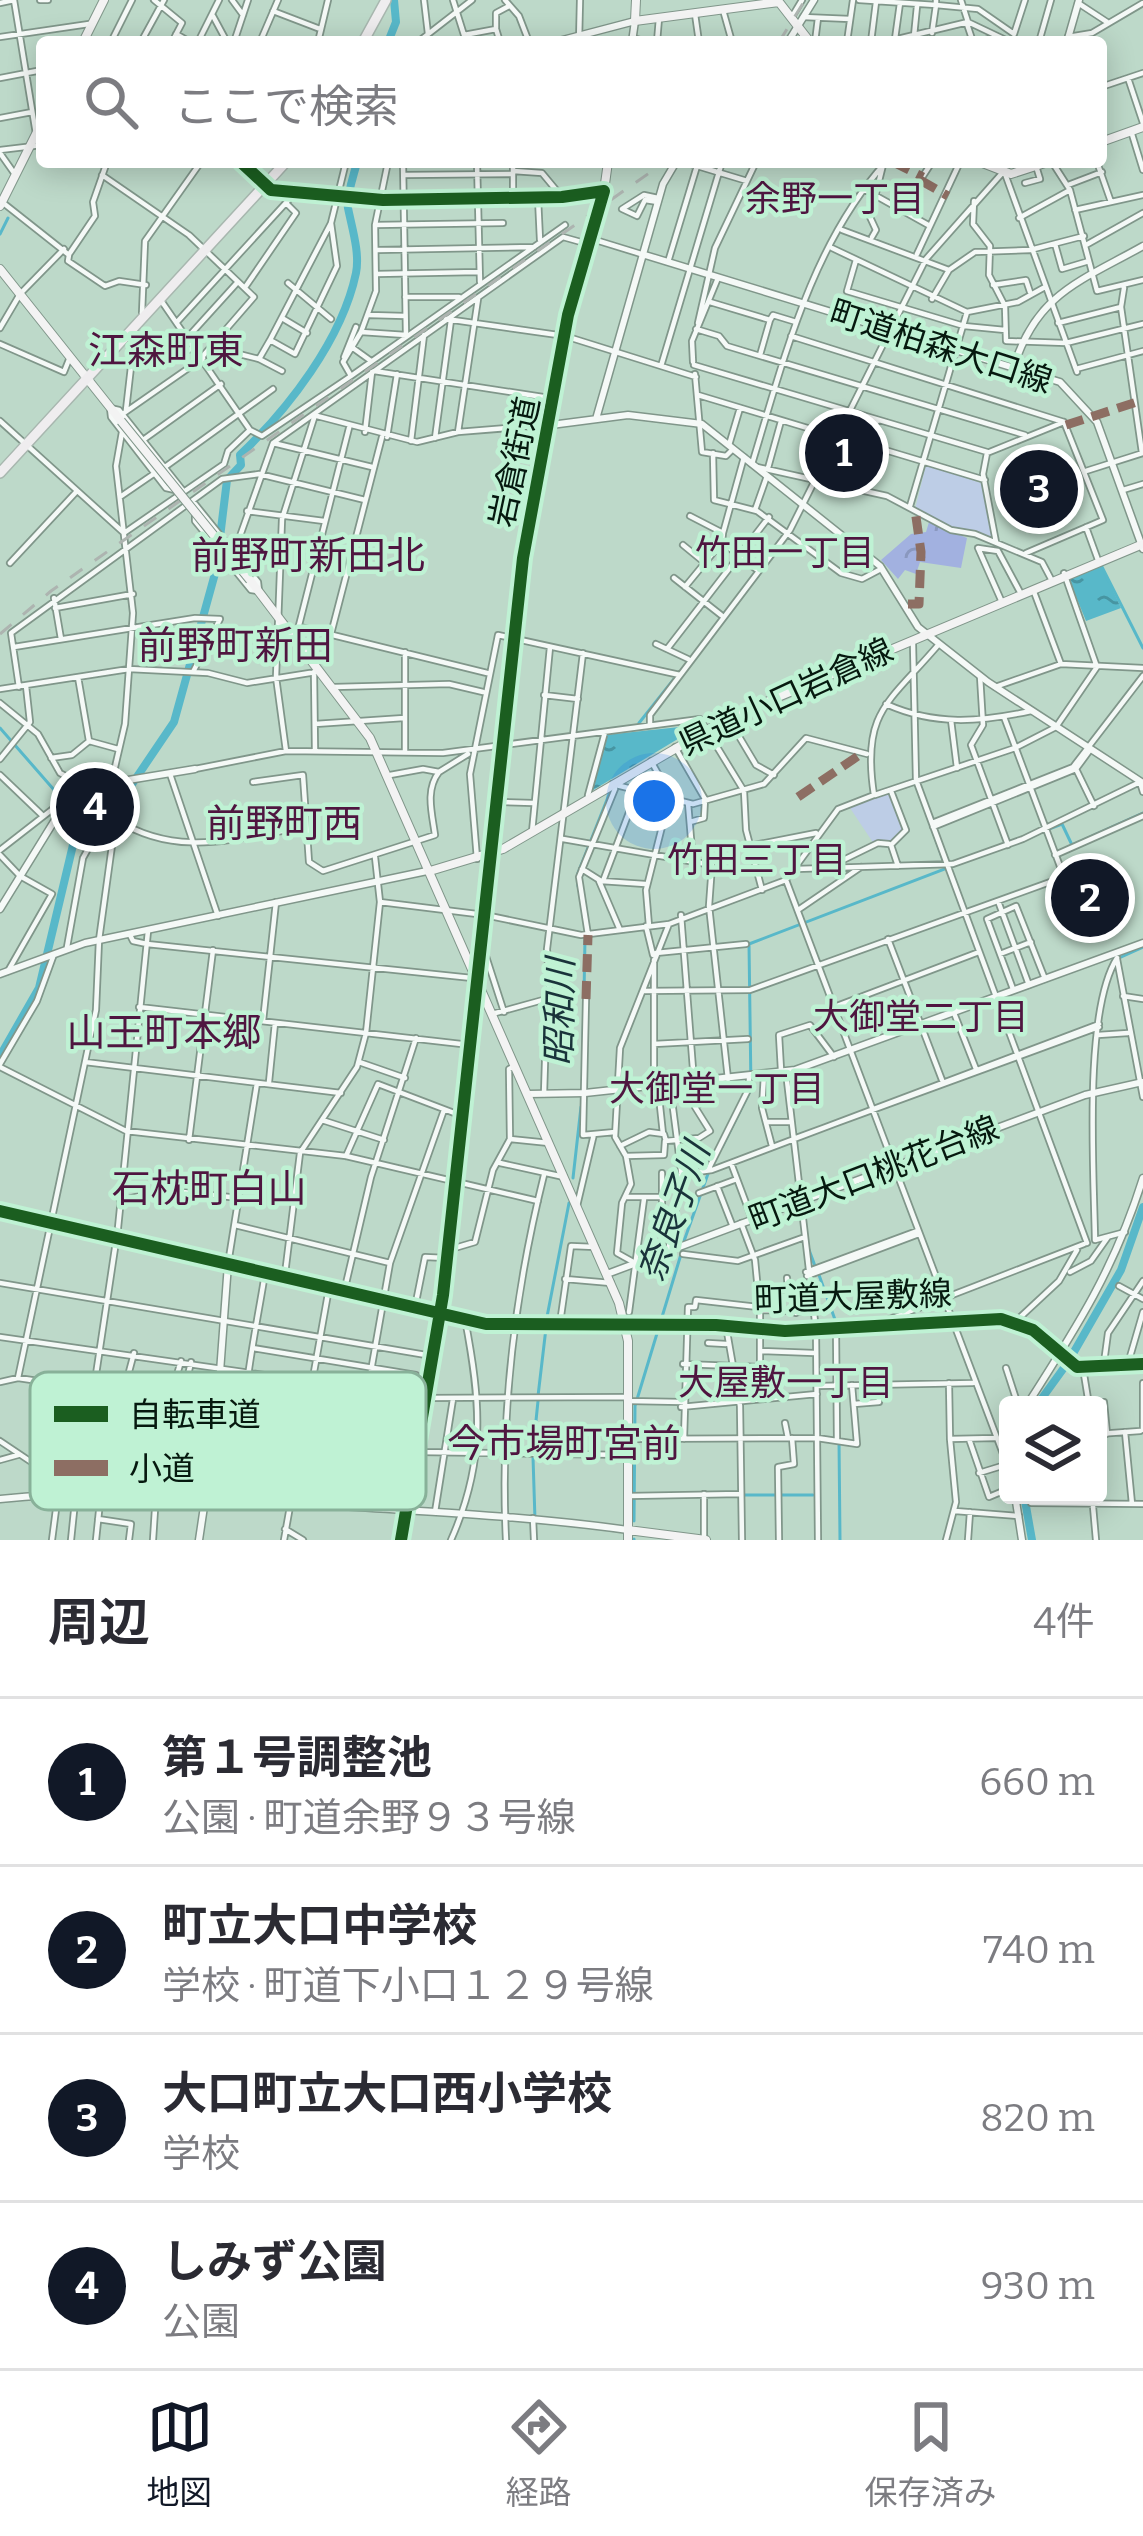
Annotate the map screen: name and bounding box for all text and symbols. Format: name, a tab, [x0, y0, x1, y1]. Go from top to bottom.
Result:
search box	[36, 36, 1107, 168]
icon: search	[78, 69, 144, 135]
text: ここで検索	[174, 80, 399, 134]
district label: 余野一丁目	[745, 177, 925, 221]
street label: 町道柏森大口線	[825, 292, 1057, 402]
district label: 江森町東	[88, 328, 244, 374]
street label: 岩倉街道	[482, 393, 548, 531]
pin: 1	[805, 408, 883, 498]
pin: 3	[1000, 444, 1078, 534]
district label: 竹田一丁目	[695, 531, 875, 575]
district label: 前野町新田北	[191, 533, 425, 579]
district label: 前野町新田	[137, 623, 333, 669]
street label: 県道小口岩倉線	[673, 630, 899, 764]
pin: 4	[56, 762, 134, 852]
your location	[624, 771, 684, 831]
district label: 前野町西	[206, 801, 362, 847]
district label: 竹田三丁目	[667, 838, 847, 882]
pin: 2	[1051, 853, 1129, 943]
water label: 昭和川	[537, 954, 583, 1066]
district label: 大御堂二丁目	[813, 995, 1029, 1039]
district label: 山王町本郷	[66, 1010, 262, 1056]
district label: 大御堂一丁目	[609, 1067, 825, 1111]
street label: 町道大口桃花台線	[744, 1108, 1004, 1240]
water label: 奈良子川	[629, 1133, 721, 1287]
district label: 石枕町白山	[111, 1166, 307, 1212]
street label: 町道大屋敷線	[753, 1274, 953, 1320]
district label: 大屋敷一丁目	[678, 1361, 894, 1405]
legend	[30, 1372, 426, 1510]
text: 自転車道	[129, 1395, 261, 1435]
map controls	[999, 1396, 1107, 1504]
button: layers	[999, 1396, 1107, 1504]
district label: 今市場町宮前	[447, 1421, 681, 1467]
text: 小道	[129, 1449, 195, 1489]
text: 周辺	[48, 1592, 150, 1654]
text: 4件	[1033, 1599, 1095, 1645]
text: 第１号調整池	[162, 1731, 432, 1785]
text: 1	[79, 1759, 95, 1805]
text: 660 m	[979, 1759, 1095, 1805]
text: 公園 · 町道余野９３号線	[162, 1795, 576, 1841]
text: 町立大口中学校	[162, 1899, 477, 1953]
text: 2	[76, 1927, 98, 1973]
text: 740 m	[983, 1927, 1095, 1973]
text: 学校 · 町道下小口１２９号線	[162, 1963, 654, 2009]
text: 大口町立大口西小学校	[162, 2067, 612, 2121]
text: 3	[76, 2095, 98, 2141]
text: 820 m	[980, 2095, 1095, 2141]
text: 学校	[162, 2131, 240, 2177]
text: しみず公園	[162, 2235, 387, 2289]
text: 4	[75, 2263, 99, 2309]
text: 930 m	[981, 2263, 1095, 2309]
text: 公園	[162, 2299, 240, 2345]
tab: 地図	[147, 2394, 213, 2514]
tab: 経路	[506, 2394, 572, 2514]
tab: 保存済み	[865, 2394, 997, 2514]

